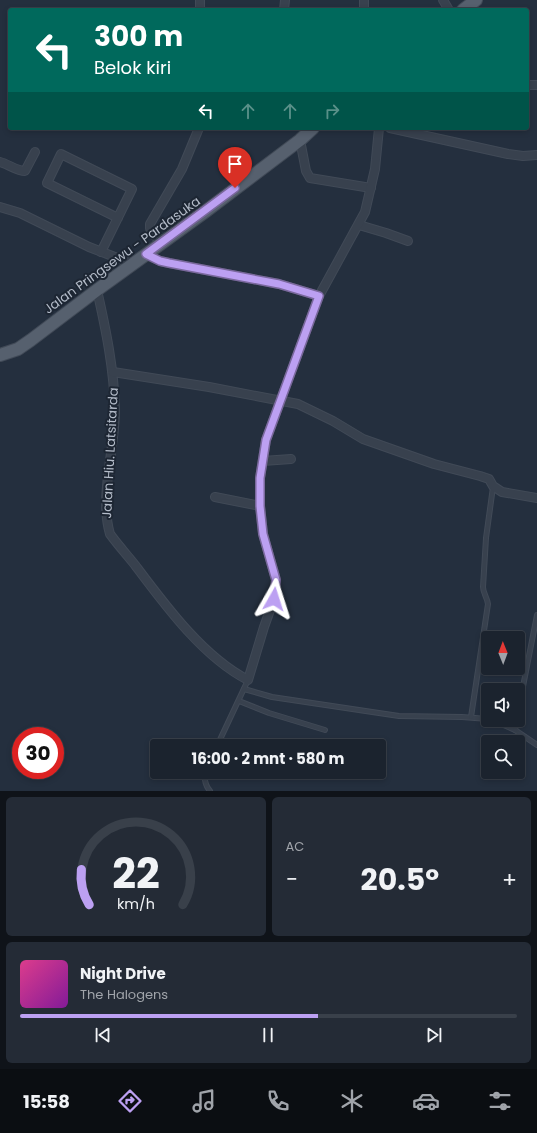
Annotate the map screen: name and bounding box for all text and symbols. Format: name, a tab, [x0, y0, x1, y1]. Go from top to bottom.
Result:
text: 300 m	[94, 17, 183, 56]
icon: left	[28, 24, 80, 76]
text: Belok kiri	[94, 55, 171, 80]
icon: left	[195, 100, 217, 122]
icon: ahead	[237, 100, 259, 122]
icon: ahead	[279, 100, 301, 122]
icon: right	[321, 100, 343, 122]
pin	[218, 147, 252, 188]
icon: arrive	[224, 153, 246, 175]
street label: Jalan Pringsewu - Pardasuka	[40, 192, 204, 318]
street label: Jalan Hiu. Latsitarda	[97, 387, 123, 519]
position arrow	[253, 578, 295, 620]
north arrow	[481, 631, 525, 675]
map controls	[481, 631, 525, 779]
button: sound	[481, 683, 525, 727]
speed limit sign: 30	[12, 727, 64, 779]
button: search	[481, 735, 525, 779]
text: 16:00 · 2 mnt · 580 m	[192, 748, 344, 769]
text: AC	[286, 837, 304, 856]
text: 22	[112, 843, 160, 902]
text: 20.5°	[361, 858, 439, 901]
text: −	[286, 864, 298, 895]
text: +	[502, 864, 517, 895]
text: km/h	[117, 893, 155, 913]
text: Night Drive	[80, 963, 166, 984]
text: The Halogens	[80, 985, 168, 1004]
icon: previous	[92, 1024, 114, 1046]
icon: pause	[257, 1024, 279, 1046]
icon: next	[423, 1024, 445, 1046]
icon: directions	[116, 1087, 144, 1115]
icon: music	[190, 1087, 218, 1115]
icon: phone	[264, 1087, 292, 1115]
icon: climate	[338, 1087, 366, 1115]
icon: car	[412, 1087, 440, 1115]
icon: filters	[486, 1087, 514, 1115]
text: 15:58	[23, 1089, 70, 1114]

